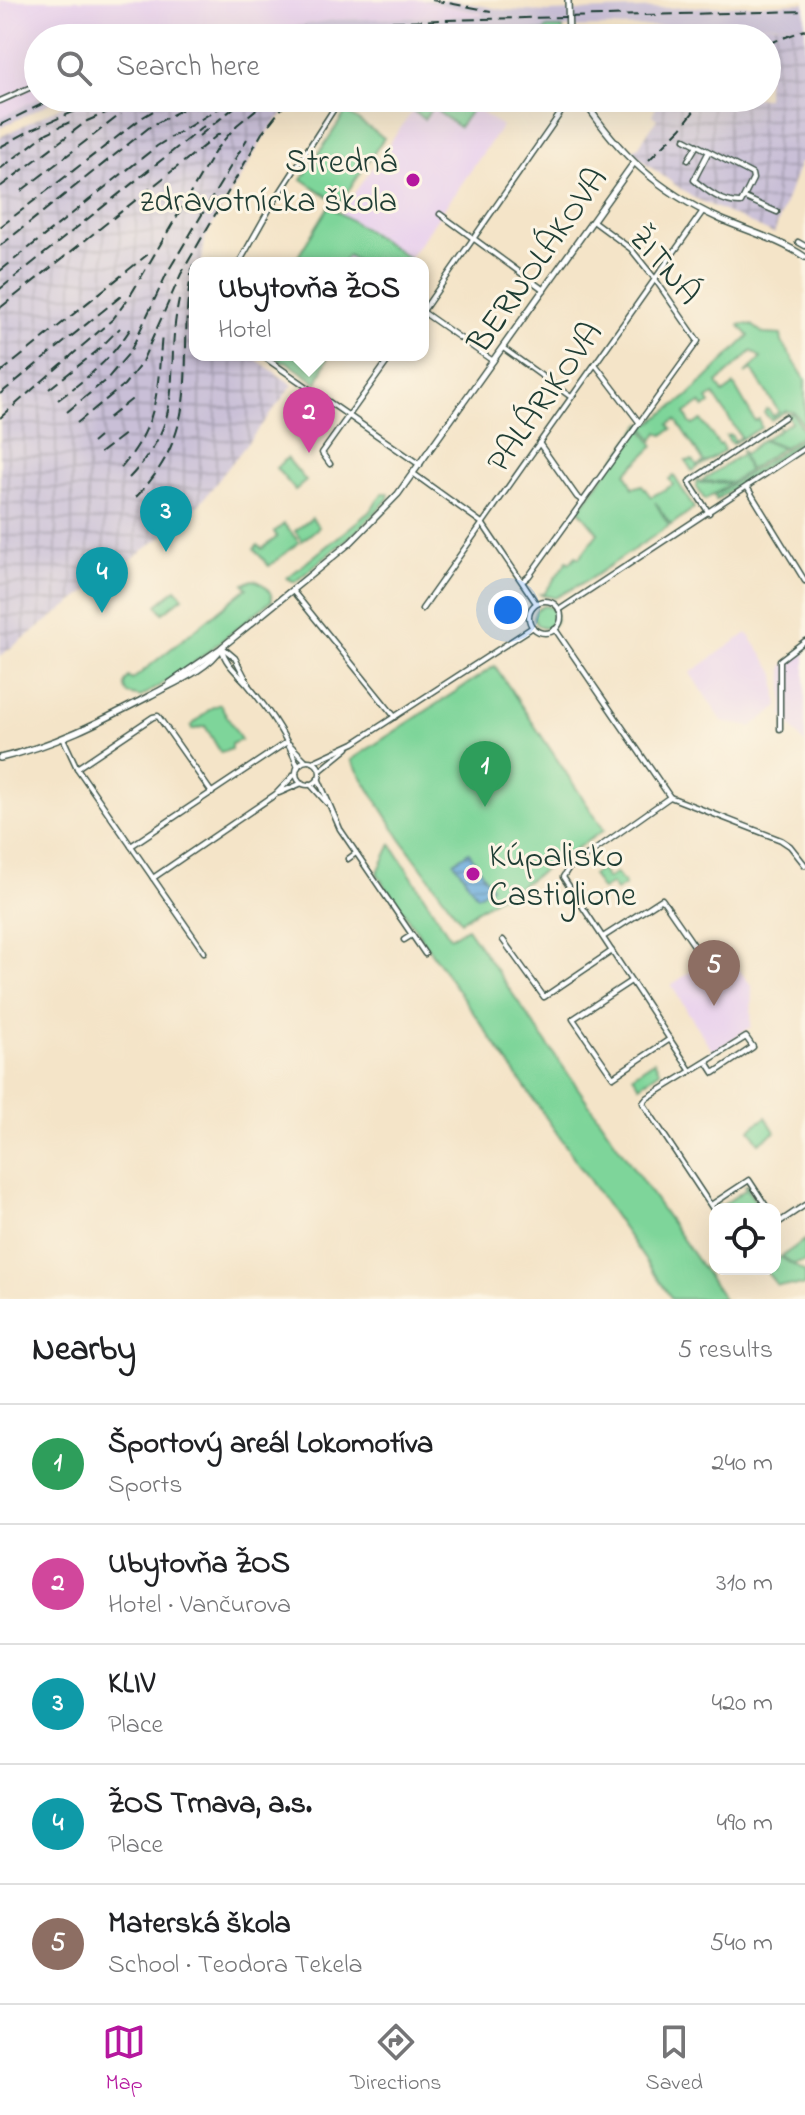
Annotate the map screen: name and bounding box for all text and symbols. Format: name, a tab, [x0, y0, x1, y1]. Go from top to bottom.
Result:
search box	[24, 24, 781, 112]
icon: search	[52, 46, 96, 90]
text: Search here	[116, 46, 260, 90]
place label: Stredná zdravotnícka škola	[140, 139, 397, 228]
street label: BERNOLÁKOVA	[456, 158, 622, 365]
marker: Stredná zdravotnícka škola	[404, 171, 422, 189]
street label: ŽITNÁ	[615, 216, 711, 317]
popup	[189, 257, 429, 361]
text: Ubytovňa ŽOS	[218, 268, 400, 312]
text: Hotel	[218, 312, 271, 350]
street label: PALÁRIKOVA	[476, 312, 617, 484]
pin: 2	[283, 387, 335, 453]
pin: 3	[140, 486, 192, 552]
pin: 4	[76, 547, 128, 613]
your location	[488, 590, 528, 630]
pin: 1	[459, 741, 511, 807]
place label: Kúpalisko Castiglione	[489, 833, 637, 922]
marker: Kúpalisko Castiglione	[464, 865, 482, 883]
pin: 5	[688, 940, 740, 1006]
map controls	[709, 1203, 781, 1275]
button: locate	[709, 1203, 781, 1275]
text: Nearby	[32, 1326, 136, 1376]
text: 5 results	[678, 1332, 773, 1370]
text: Športový areál Lokomotíva	[108, 1423, 433, 1467]
text: 1	[54, 1445, 62, 1483]
text: 240 m	[711, 1445, 773, 1483]
text: Sports	[108, 1467, 182, 1505]
text: Ubytovňa ŽOS	[108, 1543, 290, 1587]
text: 2	[52, 1565, 64, 1603]
text: 310 m	[716, 1565, 773, 1603]
text: Hotel · Vančurova	[108, 1587, 291, 1625]
text: KLIV	[108, 1663, 155, 1707]
text: 3	[53, 1685, 63, 1723]
text: 420 m	[711, 1685, 773, 1723]
text: Place	[108, 1707, 163, 1745]
text: ŽOS Trnava, a.s.	[108, 1783, 312, 1827]
text: 4	[53, 1805, 63, 1843]
text: 490 m	[717, 1805, 773, 1843]
text: Place	[108, 1827, 163, 1865]
text: Materská škola	[108, 1903, 291, 1947]
text: 5	[51, 1925, 65, 1963]
text: 540 m	[710, 1925, 773, 1963]
text: School · Teodora Tekela	[108, 1947, 363, 1985]
tab: Map	[102, 2020, 146, 2100]
tab: Directions	[350, 2020, 441, 2100]
tab: Saved	[646, 2020, 703, 2100]

